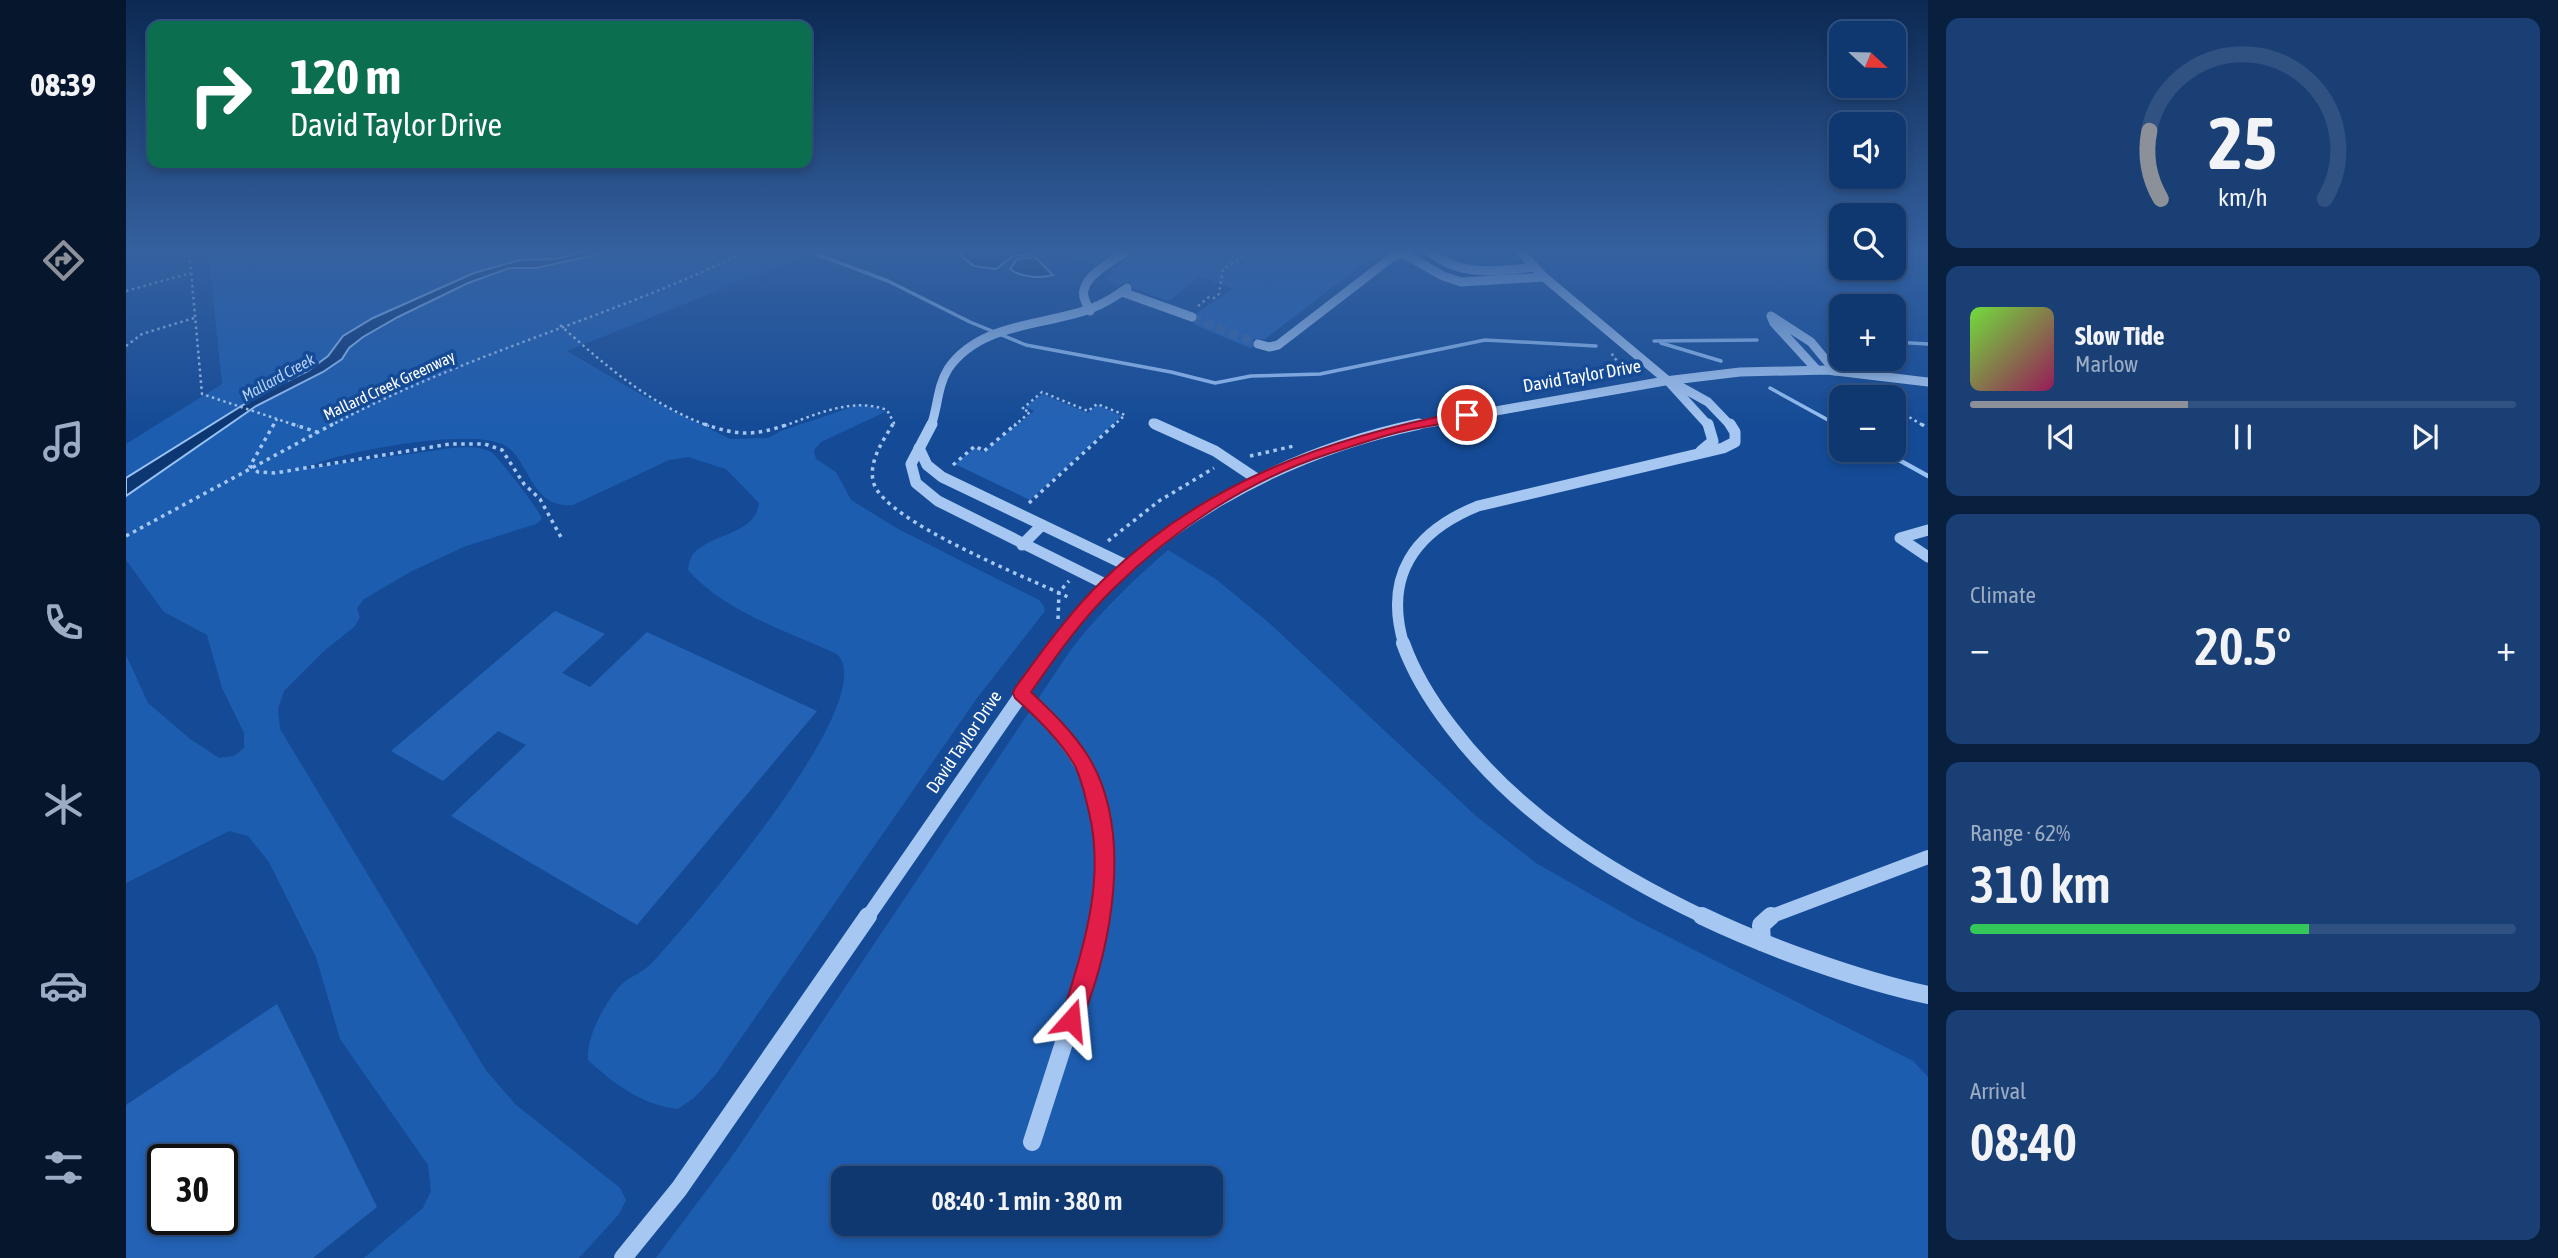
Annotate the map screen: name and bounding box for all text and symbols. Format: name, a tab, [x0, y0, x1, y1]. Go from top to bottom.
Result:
north arrow	[1829, 21, 1906, 98]
map controls	[1829, 21, 1906, 462]
text: 120 m	[290, 48, 401, 104]
icon: right	[175, 49, 266, 140]
text: 08:39	[30, 66, 96, 103]
text: 25	[2209, 101, 2277, 184]
text: David Taylor Drive	[290, 106, 502, 143]
button: sound	[1829, 112, 1906, 189]
text: km/h	[2218, 183, 2268, 211]
button: search	[1829, 203, 1906, 280]
icon: directions	[39, 236, 88, 285]
button: +	[1829, 294, 1906, 371]
text: Slow Tide	[2075, 321, 2165, 351]
street label: Mallard Creek Greenway	[320, 346, 458, 424]
water label: Mallard Creek	[238, 349, 318, 404]
text: Marlow	[2075, 351, 2138, 377]
street label: David Taylor Drive	[1521, 355, 1642, 396]
pin	[1437, 385, 1497, 445]
button: −	[1829, 385, 1906, 462]
icon: arrive	[1448, 396, 1486, 434]
icon: music	[39, 417, 88, 466]
icon: previous	[2042, 418, 2080, 456]
icon: pause	[2224, 418, 2262, 456]
icon: next	[2406, 418, 2444, 456]
text: Climate	[1970, 582, 2036, 608]
icon: phone	[39, 598, 88, 647]
text: 20.5°	[2195, 616, 2291, 676]
text: −	[1970, 626, 1990, 669]
text: +	[2496, 626, 2516, 669]
street label: David Taylor Drive	[922, 686, 1006, 797]
icon: climate	[39, 780, 88, 829]
text: Range · 62%	[1970, 820, 2070, 846]
text: 310 km	[1970, 854, 2111, 914]
icon: car	[39, 961, 88, 1010]
position arrow	[1034, 983, 1108, 1057]
text: Arrival	[1970, 1078, 2026, 1104]
text: 08:40	[1970, 1112, 2077, 1172]
icon: filters	[39, 1143, 88, 1192]
speed limit sign: 30	[147, 1144, 238, 1235]
text: 08:40 · 1 min · 380 m	[932, 1186, 1122, 1216]

